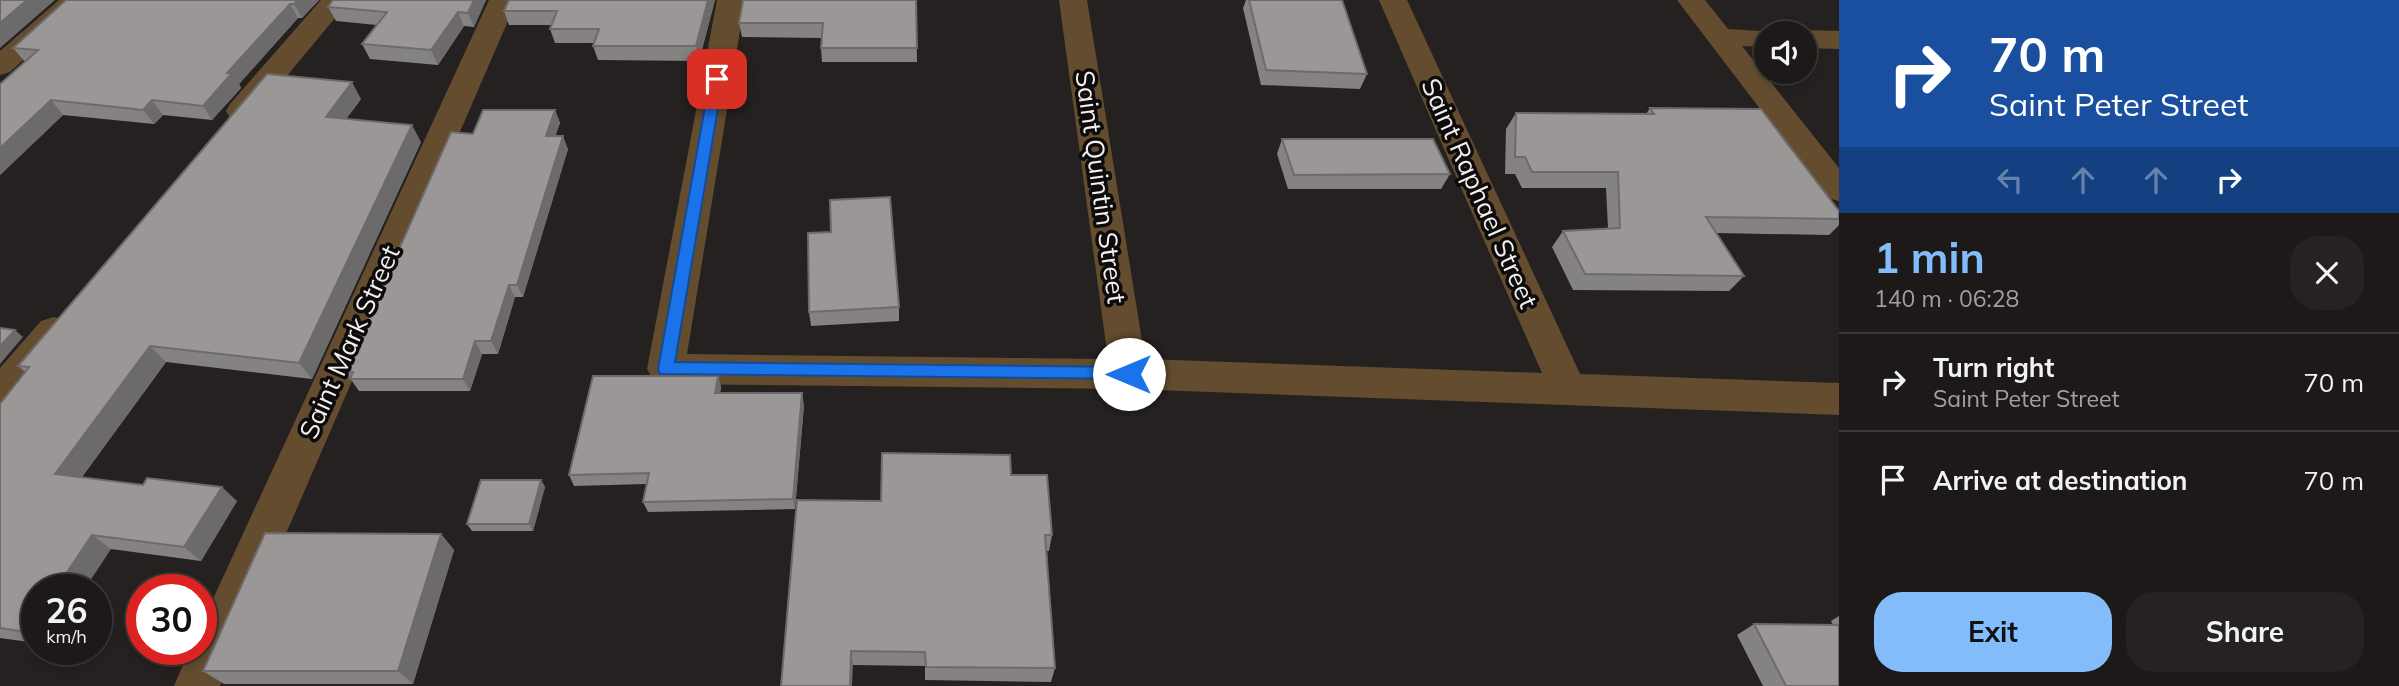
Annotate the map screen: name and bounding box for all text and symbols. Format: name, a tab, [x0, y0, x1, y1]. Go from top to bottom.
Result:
map controls	[1754, 21, 1817, 84]
button: sound	[1754, 21, 1817, 84]
text: 70 m	[1989, 23, 2105, 84]
icon: right	[1874, 28, 1965, 119]
pin	[687, 49, 747, 109]
icon: arrive	[698, 60, 736, 98]
street label: Saint Quintin Street	[1068, 68, 1134, 306]
street label: Saint Raphael Street	[1414, 73, 1546, 313]
text: Saint Peter Street	[1989, 84, 2248, 124]
icon: left	[1991, 161, 2029, 199]
icon: ahead	[2064, 161, 2102, 199]
icon: ahead	[2137, 161, 2175, 199]
icon: right	[2210, 161, 2248, 199]
text: 1 min	[1874, 231, 1985, 284]
button: close	[2290, 236, 2364, 310]
street label: Saint Mark Street	[292, 240, 406, 444]
text: 140 m · 06:28	[1874, 284, 2019, 313]
position arrow	[1092, 337, 1166, 411]
text: Turn right	[1933, 351, 2054, 384]
icon: right	[1874, 363, 1912, 401]
text: 70 m	[2303, 366, 2364, 399]
text: Saint Peter Street	[1933, 384, 2120, 413]
icon: arrive	[1874, 461, 1912, 499]
text: Arrive at destination	[1933, 464, 2188, 497]
text: 70 m	[2303, 464, 2364, 497]
speed limit sign: 30	[126, 574, 217, 665]
text: 26	[45, 588, 88, 632]
button: Exit	[1874, 592, 2112, 672]
button: Share	[2126, 592, 2364, 672]
text: km/h	[46, 625, 87, 648]

